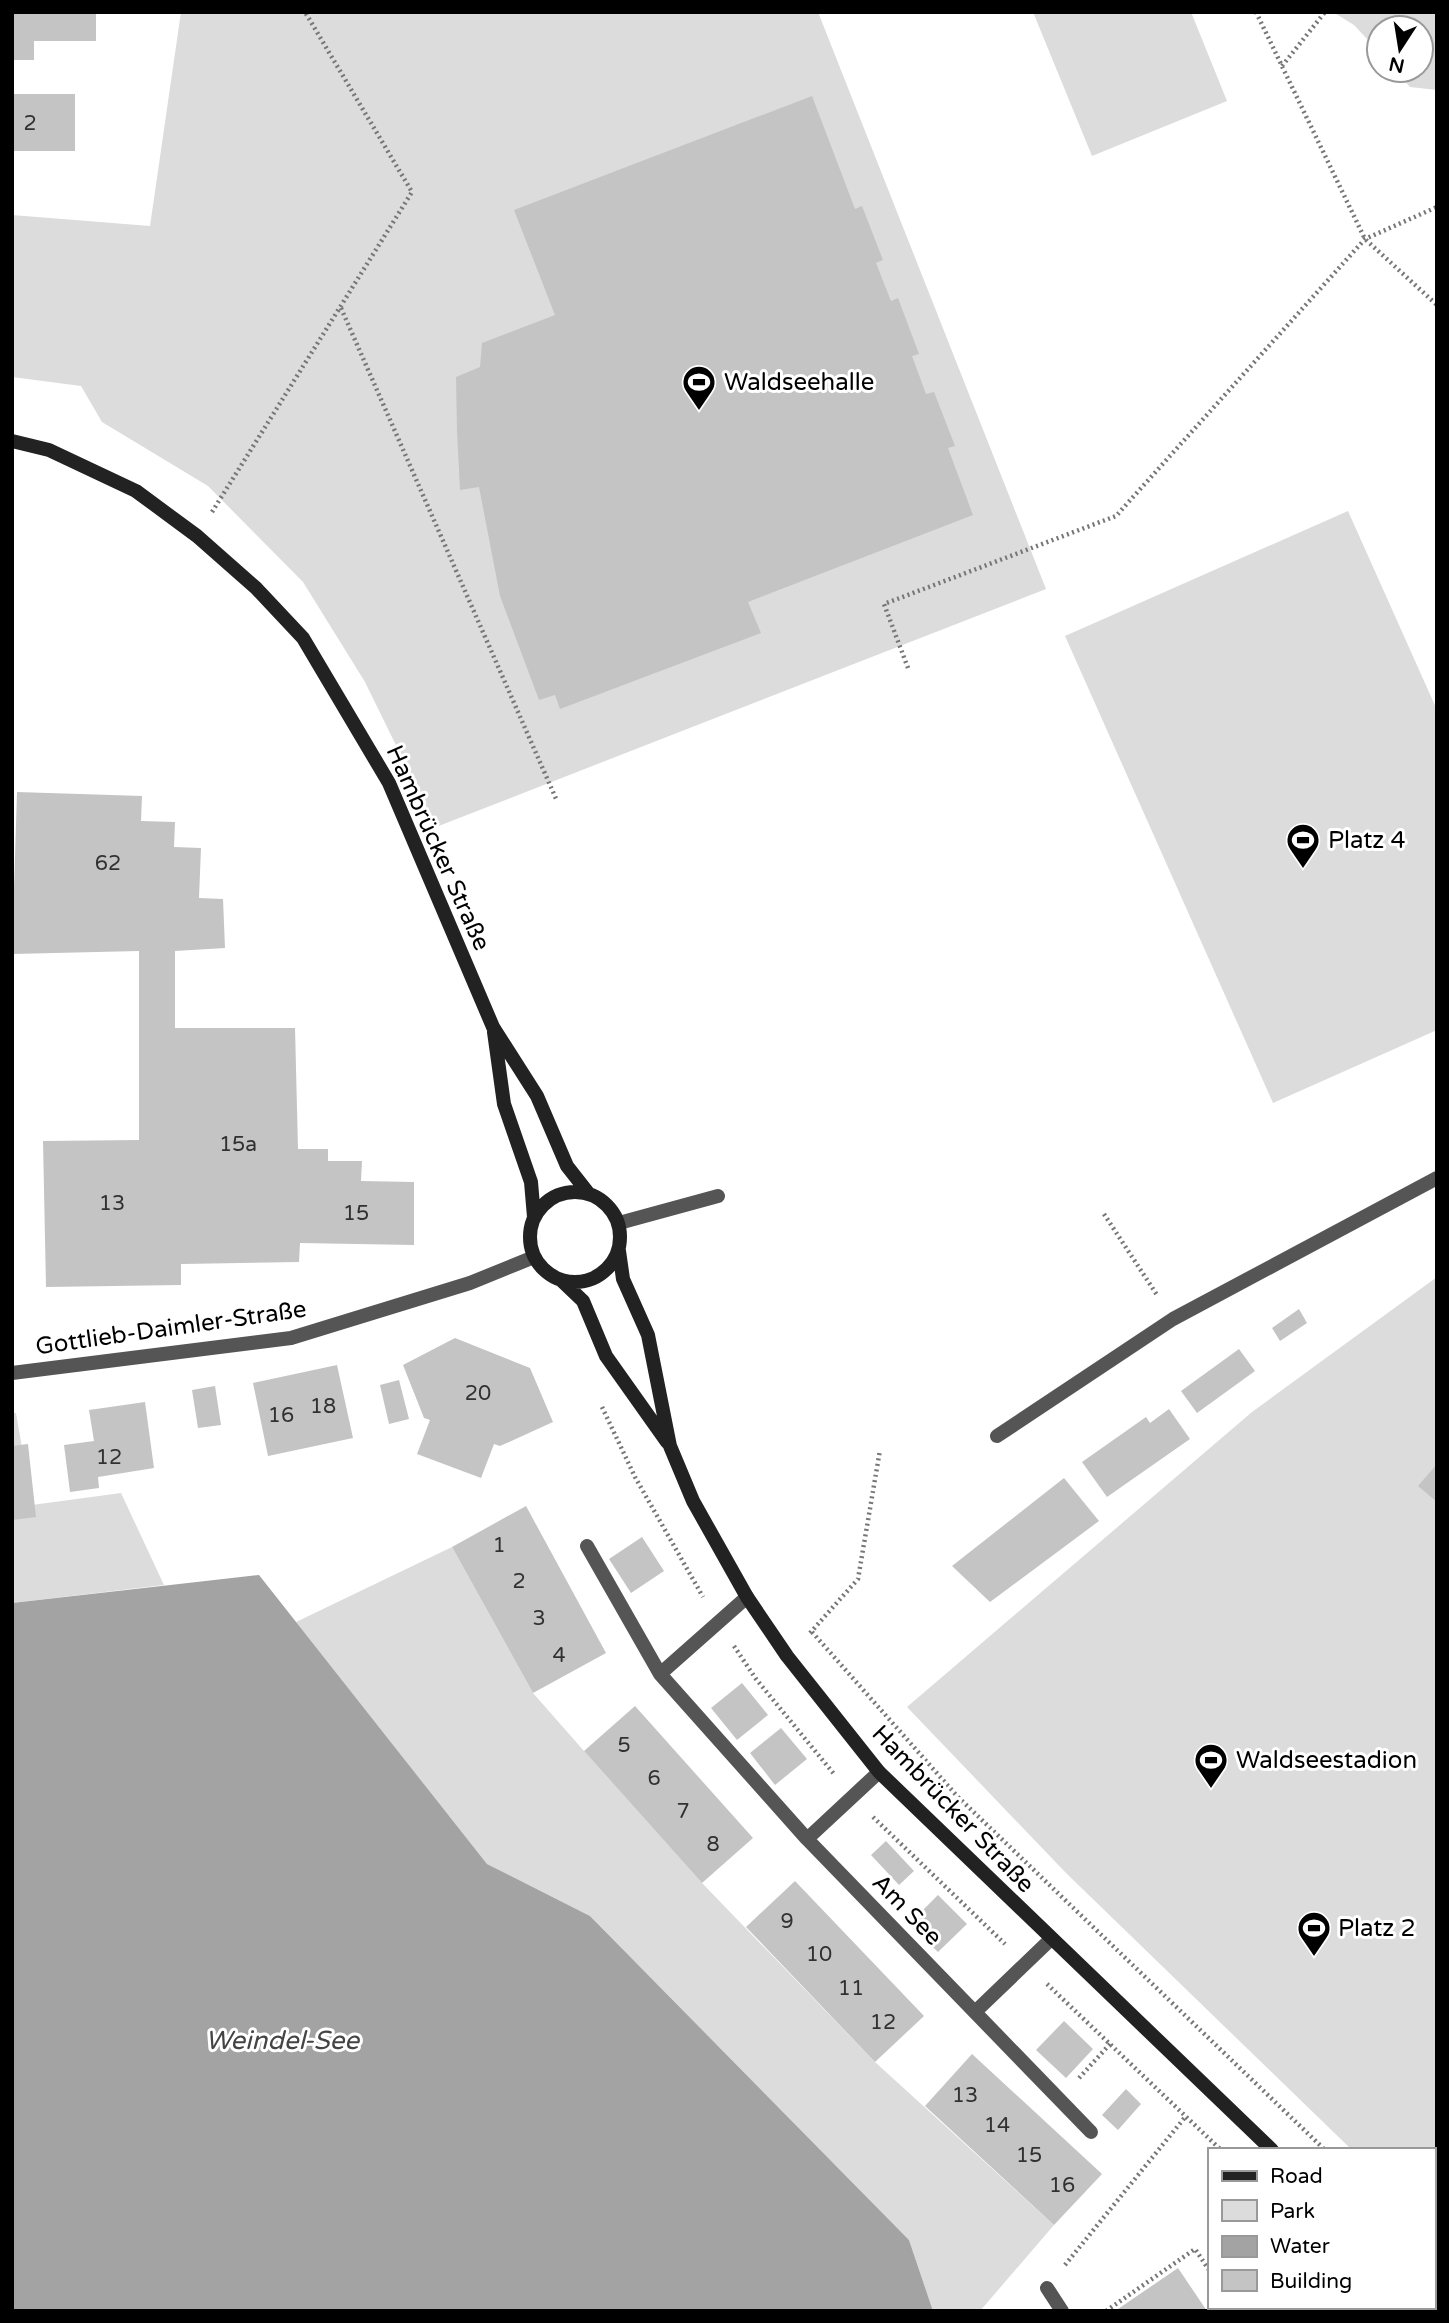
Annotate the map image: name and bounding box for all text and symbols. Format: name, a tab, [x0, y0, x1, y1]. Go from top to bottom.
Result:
north arrow	[1365, 14, 1435, 84]
text: N	[1387, 52, 1406, 77]
house number: 2	[23, 111, 37, 136]
sports icon: Waldseehalle	[680, 363, 718, 412]
place label: Waldseehalle	[724, 368, 874, 397]
street label: Hambrücker Straße	[380, 741, 496, 955]
sports icon: Platz 4	[1284, 821, 1322, 870]
place label: Platz 4	[1328, 826, 1406, 855]
house number: 62	[95, 851, 121, 876]
house number: 15a	[219, 1132, 257, 1157]
house number: 13	[99, 1191, 125, 1216]
house number: 15	[343, 1201, 369, 1226]
street label: Gottlieb-Daimler-Straße	[34, 1295, 308, 1361]
house number: 20	[465, 1381, 491, 1406]
house number: 18	[310, 1394, 336, 1419]
house number: 16	[268, 1403, 294, 1428]
house number: 12	[96, 1445, 122, 1470]
house number: 1	[492, 1533, 506, 1558]
house number: 2	[512, 1569, 526, 1594]
house number: 3	[532, 1606, 546, 1631]
house number: 4	[552, 1643, 566, 1668]
street label: Hambrücker Straße	[866, 1719, 1040, 1899]
house number: 5	[617, 1733, 631, 1758]
sports icon: Waldseestadion	[1192, 1741, 1230, 1790]
place label: Waldseestadion	[1236, 1746, 1417, 1775]
house number: 6	[647, 1766, 661, 1791]
house number: 7	[676, 1799, 690, 1824]
house number: 8	[706, 1832, 720, 1857]
street label: Am See	[866, 1868, 948, 1952]
house number: 9	[780, 1909, 794, 1934]
sports icon: Platz 2	[1295, 1909, 1333, 1958]
place label: Platz 2	[1338, 1914, 1416, 1943]
house number: 10	[806, 1942, 832, 1967]
house number: 11	[838, 1976, 864, 2001]
house number: 12	[870, 2010, 896, 2035]
water label: Weindel-See	[205, 2025, 360, 2056]
house number: 13	[952, 2083, 978, 2108]
house number: 14	[984, 2113, 1010, 2138]
house number: 15	[1016, 2143, 1042, 2168]
legend	[1208, 2148, 1435, 2309]
text: Road	[1270, 2164, 1323, 2189]
house number: 16	[1049, 2173, 1075, 2198]
text: Park	[1270, 2199, 1315, 2224]
text: Water	[1270, 2234, 1330, 2259]
text: Building	[1270, 2269, 1352, 2294]

